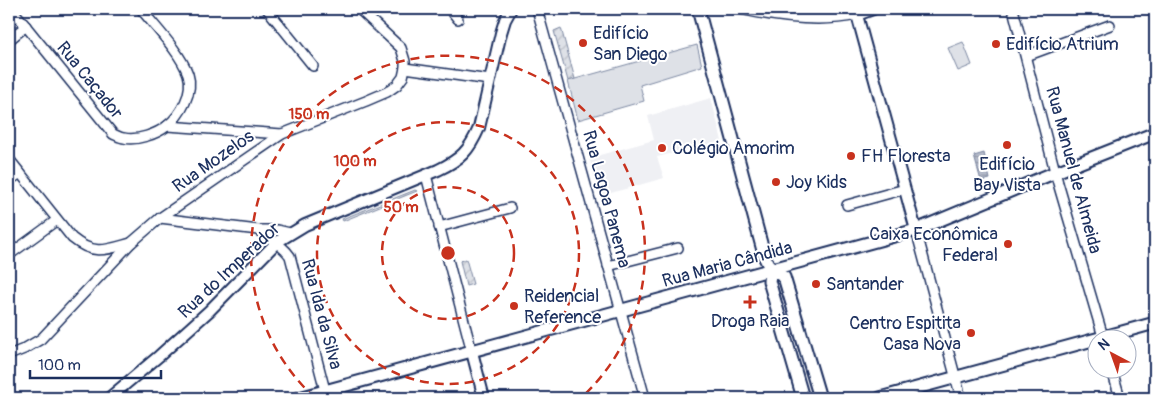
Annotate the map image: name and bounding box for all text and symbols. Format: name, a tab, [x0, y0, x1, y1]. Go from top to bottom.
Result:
place label: Edifício San Diego	[593, 22, 668, 66]
place label: Edifício Atrium	[1006, 33, 1119, 56]
street label: Rua Caçador	[51, 37, 128, 124]
marker: Edifício San Diego	[577, 37, 589, 49]
marker: Edifício Atrium	[990, 38, 1002, 50]
street label: Rua Manuel de Almeida	[1040, 84, 1107, 256]
text: 150 m	[289, 105, 329, 124]
street label: Rua Mozelos	[168, 125, 259, 198]
street label: Rua Lagoa Panema	[577, 128, 636, 270]
place label: Colégio Amorim	[672, 137, 795, 160]
marker: Edifício Bay Vista	[1001, 139, 1013, 151]
marker: Colégio Amorim	[656, 142, 668, 154]
place label: FH Floresta	[861, 145, 951, 168]
marker: FH Floresta	[845, 150, 857, 162]
text: 100 m	[334, 152, 376, 171]
place label: Edifício Bay Vista	[973, 153, 1041, 197]
place label: Joy Kids	[786, 171, 847, 194]
marker: Joy Kids	[770, 176, 782, 188]
text: 50 m	[384, 198, 418, 217]
street label: Rua do Imperador	[173, 217, 286, 324]
place label: Caixa Econômica Federal	[869, 223, 998, 267]
street label: Rua Maria Cândida	[659, 236, 795, 293]
marker: Caixa Econômica Federal	[1002, 238, 1014, 250]
centre of rings	[439, 244, 457, 262]
street label: Rua Ida da Silva	[296, 256, 347, 372]
place label: Santander	[826, 273, 904, 296]
marker: Santander	[810, 278, 822, 290]
place label: Reidencial Reference	[524, 285, 601, 329]
marker: Droga Raia	[744, 296, 756, 308]
marker: Reidencial Reference	[508, 300, 520, 312]
place label: Droga Raia	[711, 310, 789, 333]
place label: Centro Espitita Casa Nova	[849, 312, 961, 356]
marker: Centro Espitita Casa Nova	[965, 327, 977, 339]
north arrow	[1086, 330, 1136, 380]
text: N	[1095, 335, 1113, 354]
scale bar	[30, 347, 161, 379]
text: 100 m	[38, 356, 81, 375]

